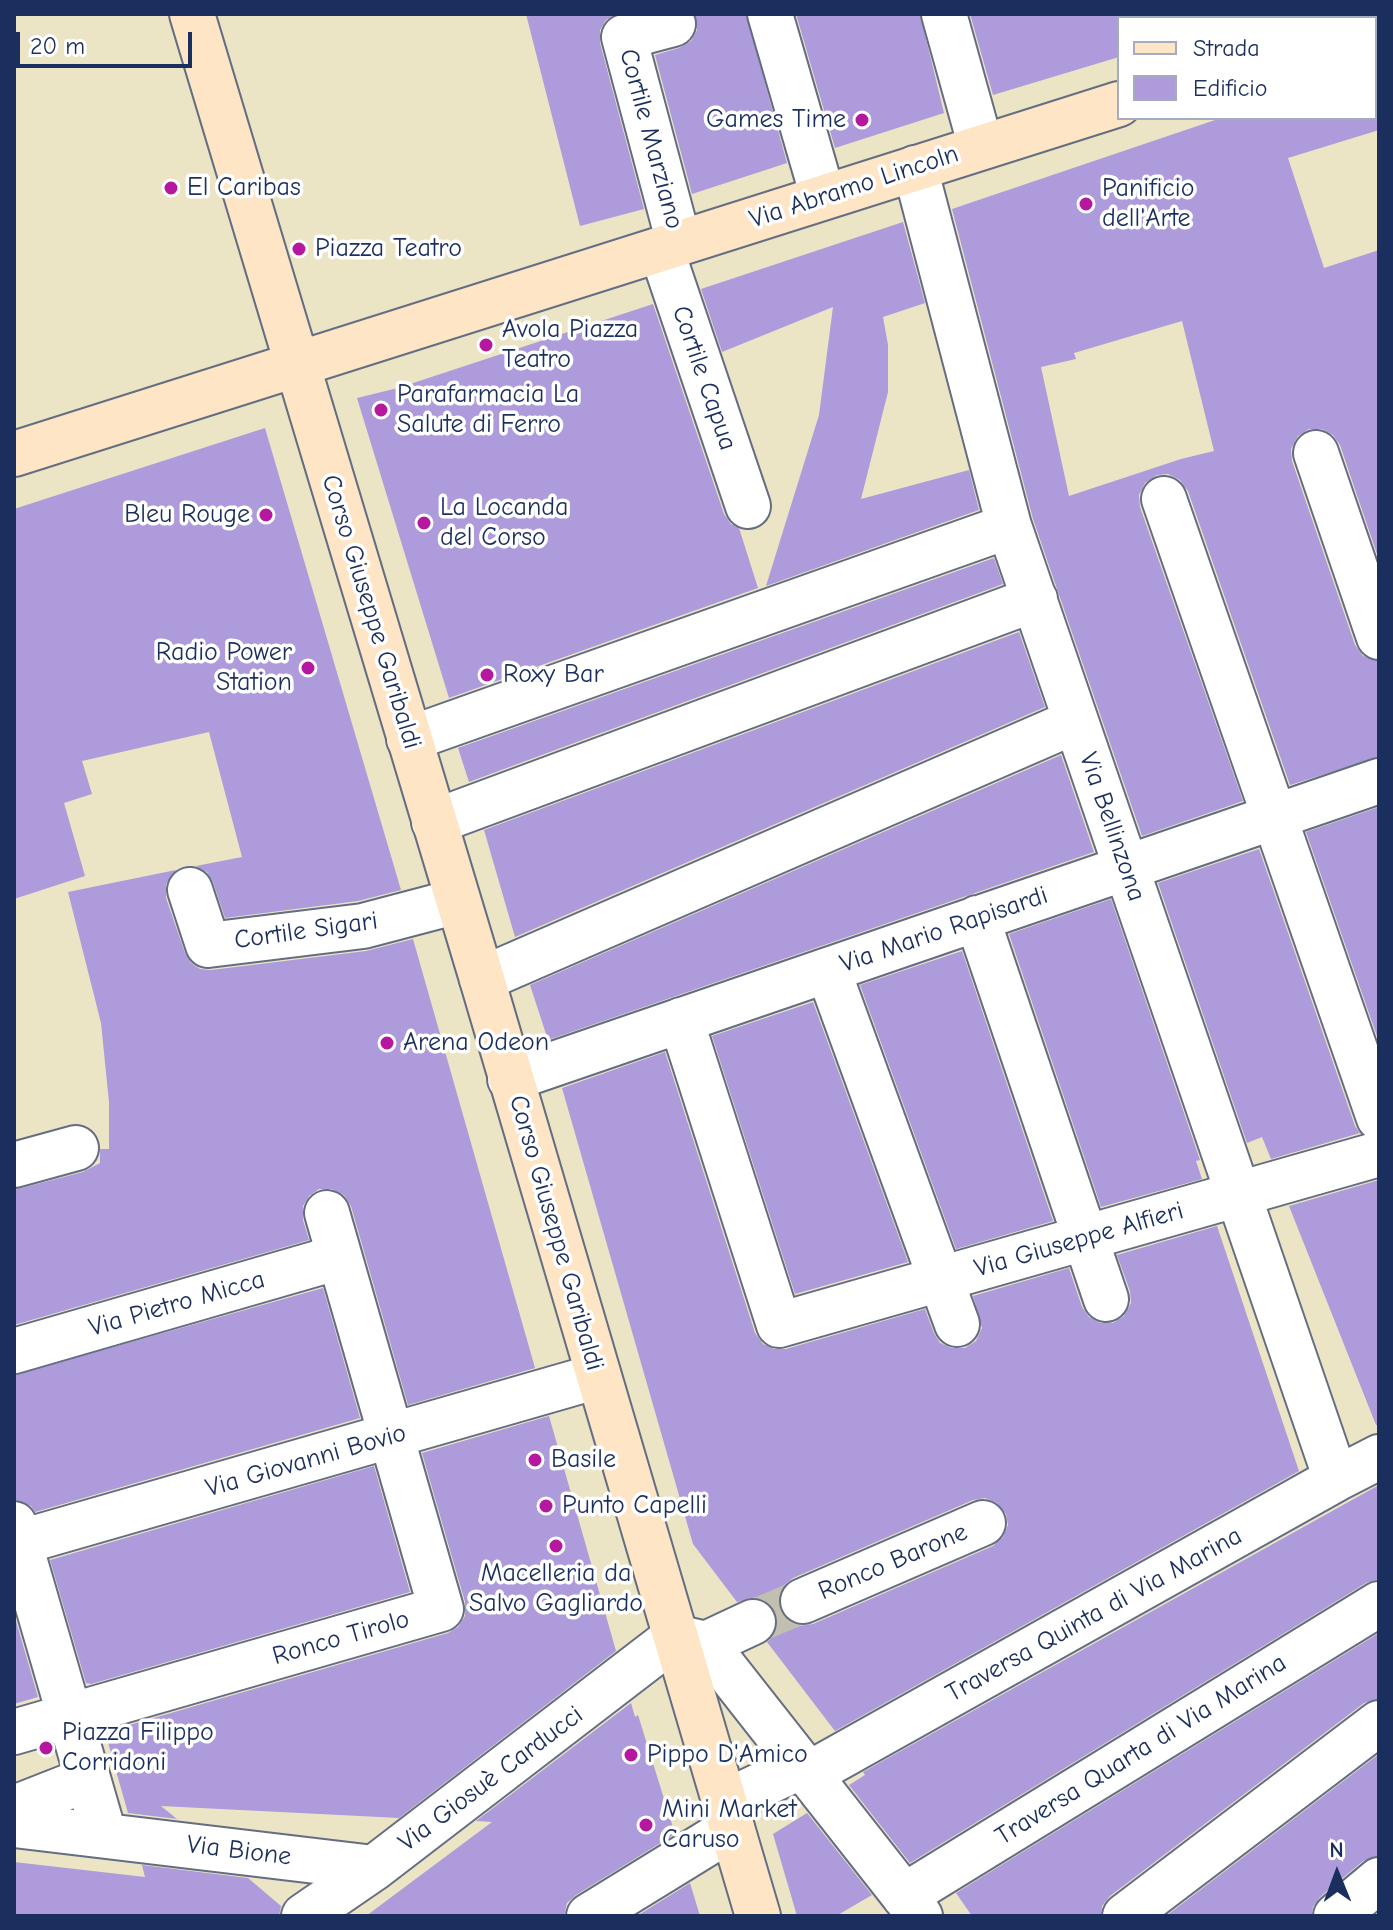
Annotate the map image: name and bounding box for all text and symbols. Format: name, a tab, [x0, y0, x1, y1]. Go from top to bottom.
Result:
scale bar	[20, 16, 196, 66]
legend	[1117, 16, 1377, 120]
text: 20 m	[30, 32, 85, 60]
text: Strada	[1193, 34, 1260, 62]
street label: Cortile Marziano	[612, 46, 690, 232]
text: Edificio	[1193, 74, 1268, 102]
place label: Games Time	[706, 104, 846, 136]
marker: Games Time	[853, 111, 871, 129]
street label: Via Abramo Lincoln	[746, 139, 962, 235]
place label: El Caribas	[187, 172, 301, 204]
place label: Panificio dell'Arte	[1102, 173, 1195, 234]
marker: El Caribas	[162, 179, 180, 197]
marker: Panificio dell'Arte	[1077, 195, 1095, 213]
place label: Piazza Teatro	[315, 233, 462, 265]
marker: Piazza Teatro	[290, 240, 308, 258]
street label: Cortile Capua	[665, 302, 743, 454]
place label: Avola Piazza Teatro	[502, 314, 638, 376]
marker: Avola Piazza Teatro	[477, 336, 495, 354]
place label: Parafarmacia La Salute di Ferro	[397, 379, 579, 440]
marker: Parafarmacia La Salute di Ferro	[372, 401, 390, 419]
street label: Corso Giuseppe Garibaldi	[314, 471, 428, 753]
place label: La Locanda del Corso	[440, 492, 568, 554]
place label: Bleu Rouge	[124, 499, 250, 531]
marker: Bleu Rouge	[257, 506, 275, 524]
marker: La Locanda del Corso	[415, 514, 433, 532]
place label: Radio Power Station	[156, 637, 292, 698]
marker: Radio Power Station	[299, 659, 317, 677]
place label: Roxy Bar	[503, 659, 604, 691]
marker: Roxy Bar	[478, 666, 496, 684]
street label: Via Bellinzona	[1072, 749, 1152, 905]
street label: Via Mario Rapisardi	[836, 880, 1052, 980]
street label: Cortile Sigari	[232, 905, 380, 957]
place label: Arena Odeon	[403, 1027, 549, 1059]
marker: Arena Odeon	[378, 1034, 396, 1052]
street label: Corso Giuseppe Garibaldi	[502, 1092, 610, 1374]
street label: Via Giuseppe Alfieri	[971, 1195, 1187, 1285]
street label: Via Pietro Micca	[86, 1264, 268, 1344]
street label: Via Giovanni Bovio	[202, 1417, 410, 1505]
place label: Basile	[551, 1444, 616, 1476]
marker: Basile	[526, 1451, 544, 1469]
place label: Punto Capelli	[562, 1490, 707, 1522]
marker: Punto Capelli	[537, 1497, 555, 1515]
street label: Ronco Barone	[814, 1517, 972, 1607]
street label: Traversa Quinta di Via Marina	[941, 1520, 1247, 1710]
marker: Macelleria da Salvo Gagliardo	[547, 1537, 565, 1555]
place label: Macelleria da Salvo Gagliardo	[469, 1558, 643, 1620]
street label: Ronco Tirolo	[269, 1604, 413, 1672]
street label: Traversa Quarta di Via Marina	[990, 1647, 1292, 1853]
street label: Via Giosuè Carducci	[393, 1700, 589, 1858]
place label: Piazza Filippo Corridoni	[62, 1717, 214, 1778]
marker: Piazza Filippo Corridoni	[37, 1739, 55, 1757]
place label: Pippo D'Amico	[647, 1739, 808, 1771]
marker: Pippo D'Amico	[622, 1746, 640, 1764]
place label: Mini Market Caruso	[662, 1794, 797, 1856]
marker: Mini Market Caruso	[637, 1816, 655, 1834]
street label: Via Bione	[185, 1829, 293, 1873]
north arrow	[1297, 1834, 1377, 1914]
text: N	[1329, 1837, 1344, 1863]

